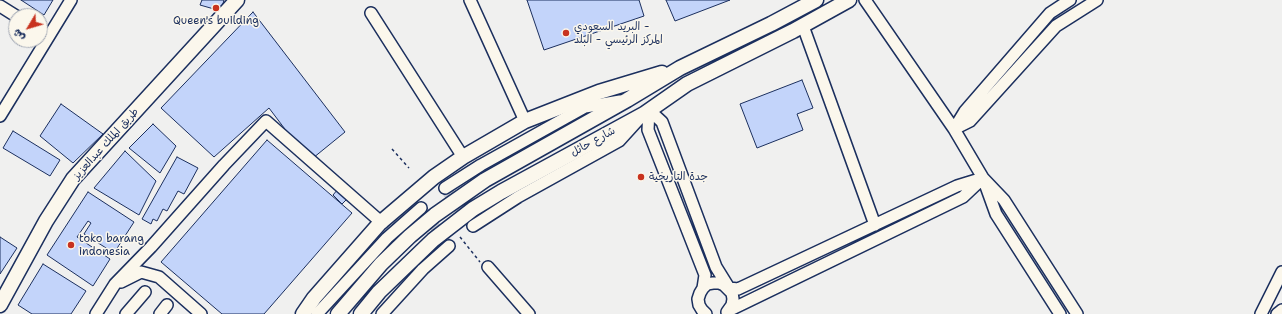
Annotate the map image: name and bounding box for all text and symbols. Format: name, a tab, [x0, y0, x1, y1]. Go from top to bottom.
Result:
marker: Queen's building	[211, 3, 221, 13]
north arrow	[8, 8, 48, 48]
place label: Queen's building	[173, 14, 259, 28]
place label: البريد السعودي - المركز الرئيسي - البلد	[574, 20, 663, 46]
text: ش	[9, 26, 29, 44]
marker: البريد السعودي - المركز الرئيسي - البلد	[561, 28, 571, 38]
street label: طريق الملك عبدالعزيز	[70, 105, 142, 183]
street label: شارع حائل	[568, 124, 618, 160]
place label: جدة التاريخية	[649, 170, 708, 184]
marker: جدة التاريخية	[636, 172, 646, 182]
place label: toko barang indonesia	[79, 232, 144, 258]
marker: toko barang indonesia	[66, 240, 76, 250]

